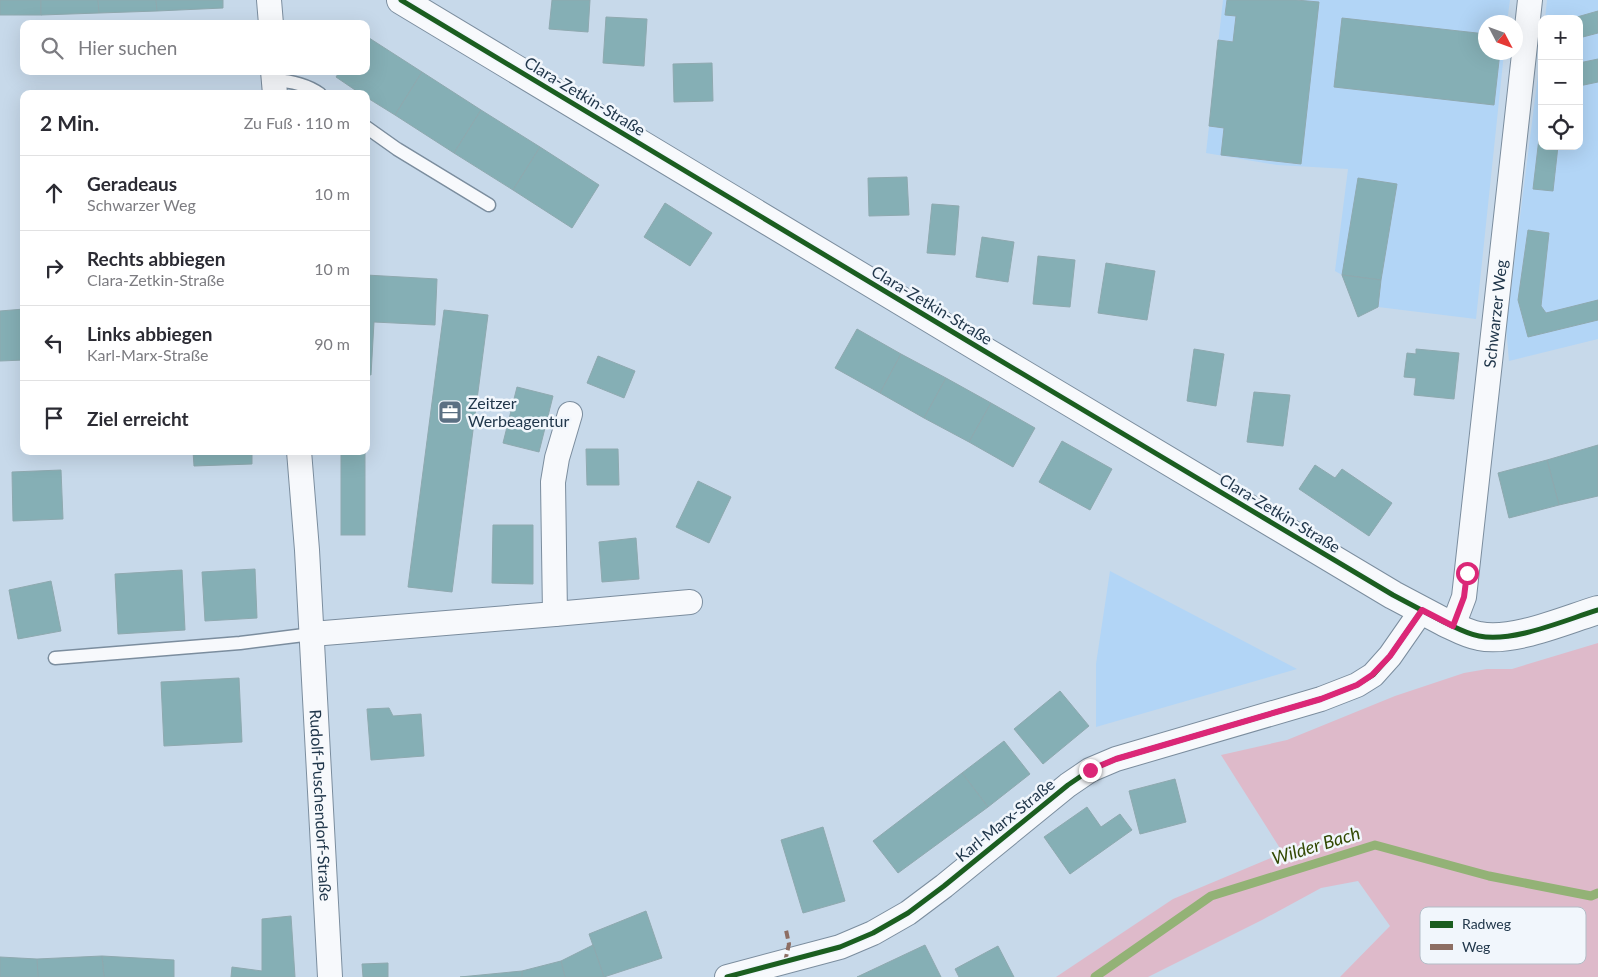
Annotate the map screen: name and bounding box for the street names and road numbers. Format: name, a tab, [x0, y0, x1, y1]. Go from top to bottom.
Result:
street label: Clara-Zetkin-Straße	[521, 52, 649, 139]
street label: Schwarzer Weg	[1479, 259, 1510, 369]
street label: Clara-Zetkin-Straße	[868, 261, 996, 348]
street label: Clara-Zetkin-Straße	[1216, 469, 1344, 556]
street label: Rudolf-Puschendorf-Straße	[307, 709, 336, 902]
street label: Karl-Marx-Straße	[951, 774, 1058, 865]

